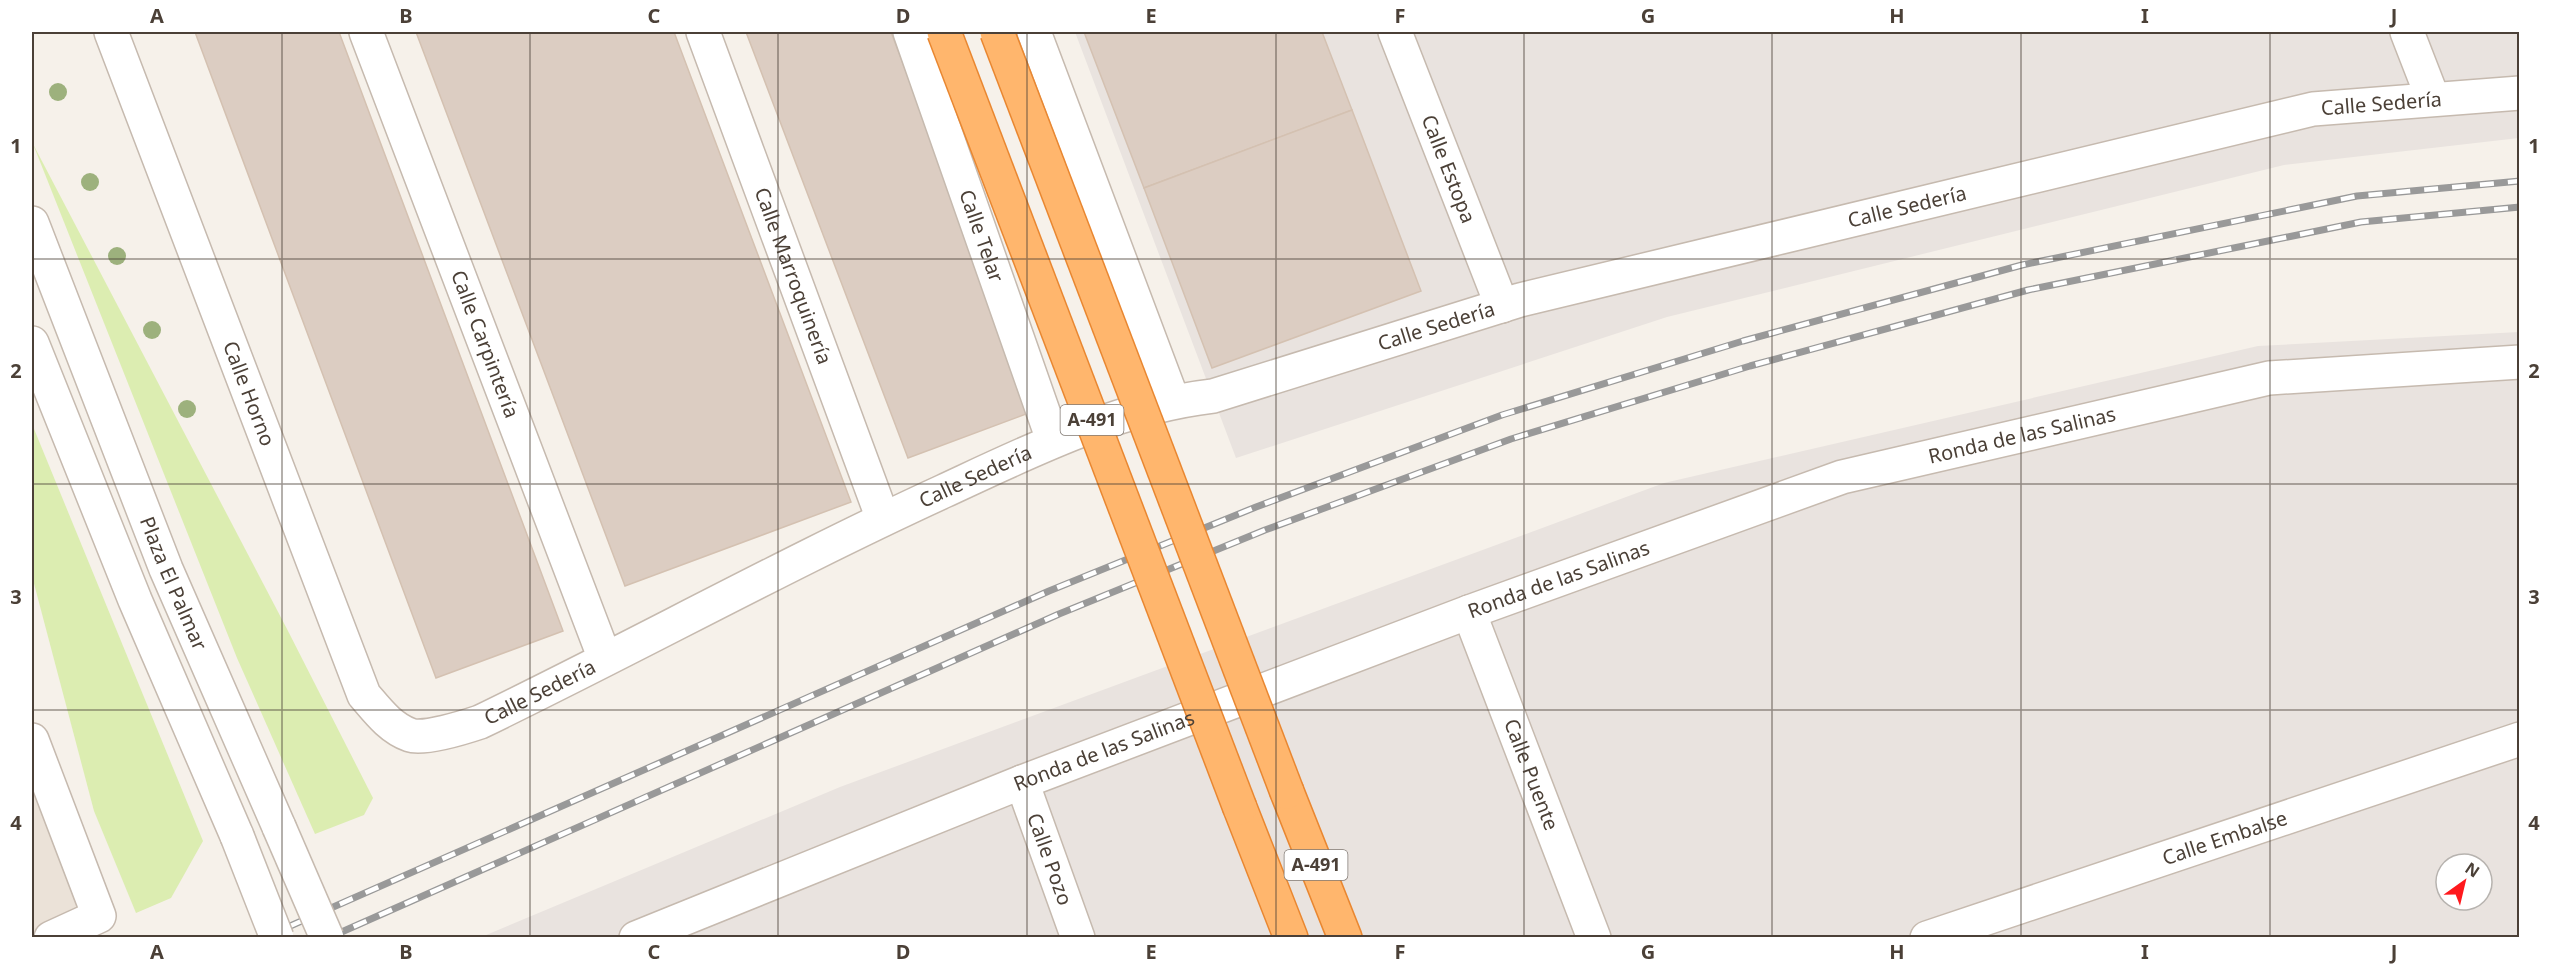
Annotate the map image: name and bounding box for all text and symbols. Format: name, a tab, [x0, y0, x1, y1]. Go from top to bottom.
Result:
text: A	[150, 2, 164, 29]
text: B	[399, 2, 413, 29]
text: C	[648, 2, 661, 29]
text: D	[896, 2, 910, 29]
text: E	[1145, 2, 1157, 29]
text: F	[1395, 2, 1405, 29]
text: G	[1641, 2, 1655, 29]
text: H	[1889, 2, 1905, 29]
text: I	[2141, 2, 2149, 29]
text: J	[2389, 2, 2397, 29]
street label: Calle Sedería	[2320, 85, 2443, 121]
street label: Calle Estopa	[1416, 111, 1482, 227]
text: 1	[10, 132, 22, 159]
text: 1	[2528, 132, 2540, 159]
street label: Calle Sedería	[1845, 179, 1969, 234]
street label: Calle Marroquinería	[749, 184, 839, 368]
street label: Calle Telar	[953, 186, 1011, 286]
street label: Calle Carpintería	[445, 266, 526, 422]
street label: Calle Sedería	[1374, 295, 1498, 357]
street label: Calle Horno	[217, 337, 282, 450]
text: 2	[10, 357, 22, 384]
text: 2	[2528, 357, 2540, 384]
street label: Ronda de las Salinas	[1926, 400, 2118, 470]
road number: A-491	[1060, 405, 1124, 435]
street label: Calle Sedería	[914, 438, 1036, 514]
street label: Plaza El Palmar	[134, 512, 214, 654]
street label: Ronda de las Salinas	[1464, 534, 1653, 624]
text: 3	[10, 583, 22, 610]
text: 3	[2528, 583, 2540, 610]
street label: Calle Sedería	[479, 653, 600, 731]
street label: Ronda de las Salinas	[1009, 704, 1198, 797]
street label: Calle Puente	[1498, 715, 1565, 834]
street label: Calle Embalse	[2159, 804, 2291, 871]
text: 4	[10, 809, 22, 836]
street label: Calle Pozo	[1021, 809, 1079, 909]
text: 4	[2528, 809, 2540, 836]
road number: A-491	[1284, 850, 1348, 880]
north arrow	[2434, 852, 2494, 912]
text: N	[2461, 857, 2484, 882]
text: A	[150, 938, 164, 965]
text: B	[399, 938, 413, 965]
text: C	[648, 938, 661, 965]
text: D	[896, 938, 910, 965]
text: E	[1145, 938, 1157, 965]
text: F	[1395, 938, 1405, 965]
text: G	[1641, 938, 1655, 965]
text: H	[1889, 938, 1905, 965]
text: I	[2141, 938, 2149, 965]
text: J	[2389, 938, 2397, 965]

